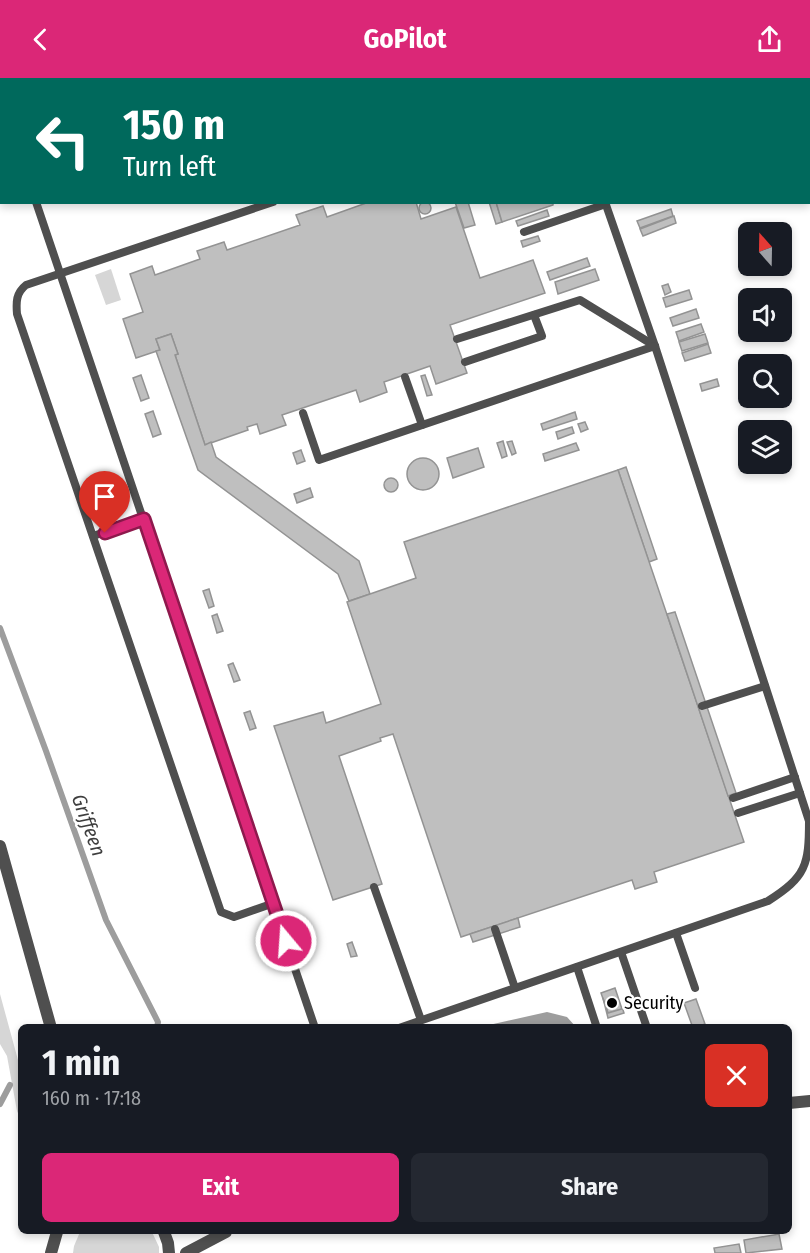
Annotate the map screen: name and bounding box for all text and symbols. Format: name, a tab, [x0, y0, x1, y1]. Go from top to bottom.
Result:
icon: back	[24, 23, 57, 56]
text: GoPilot	[363, 23, 447, 55]
icon: share	[753, 23, 786, 56]
text: 150 m	[123, 100, 225, 150]
icon: left	[24, 102, 102, 180]
text: Turn left	[123, 151, 216, 183]
north arrow	[738, 222, 792, 276]
map controls	[738, 222, 792, 474]
button: sound	[738, 288, 792, 342]
button: search	[738, 354, 792, 408]
button: layers	[738, 420, 792, 474]
pin	[79, 471, 130, 533]
icon: arrive	[88, 480, 121, 513]
water label: Griffeen	[67, 791, 111, 859]
position arrow	[254, 909, 318, 973]
place label: Security	[624, 992, 683, 1014]
marker: Security	[605, 996, 619, 1010]
text: 1 min	[42, 1041, 120, 1085]
button: close	[705, 1044, 768, 1107]
text: 160 m · 17:18	[42, 1086, 141, 1110]
button: Exit	[42, 1153, 399, 1222]
button: Share	[411, 1153, 768, 1222]

